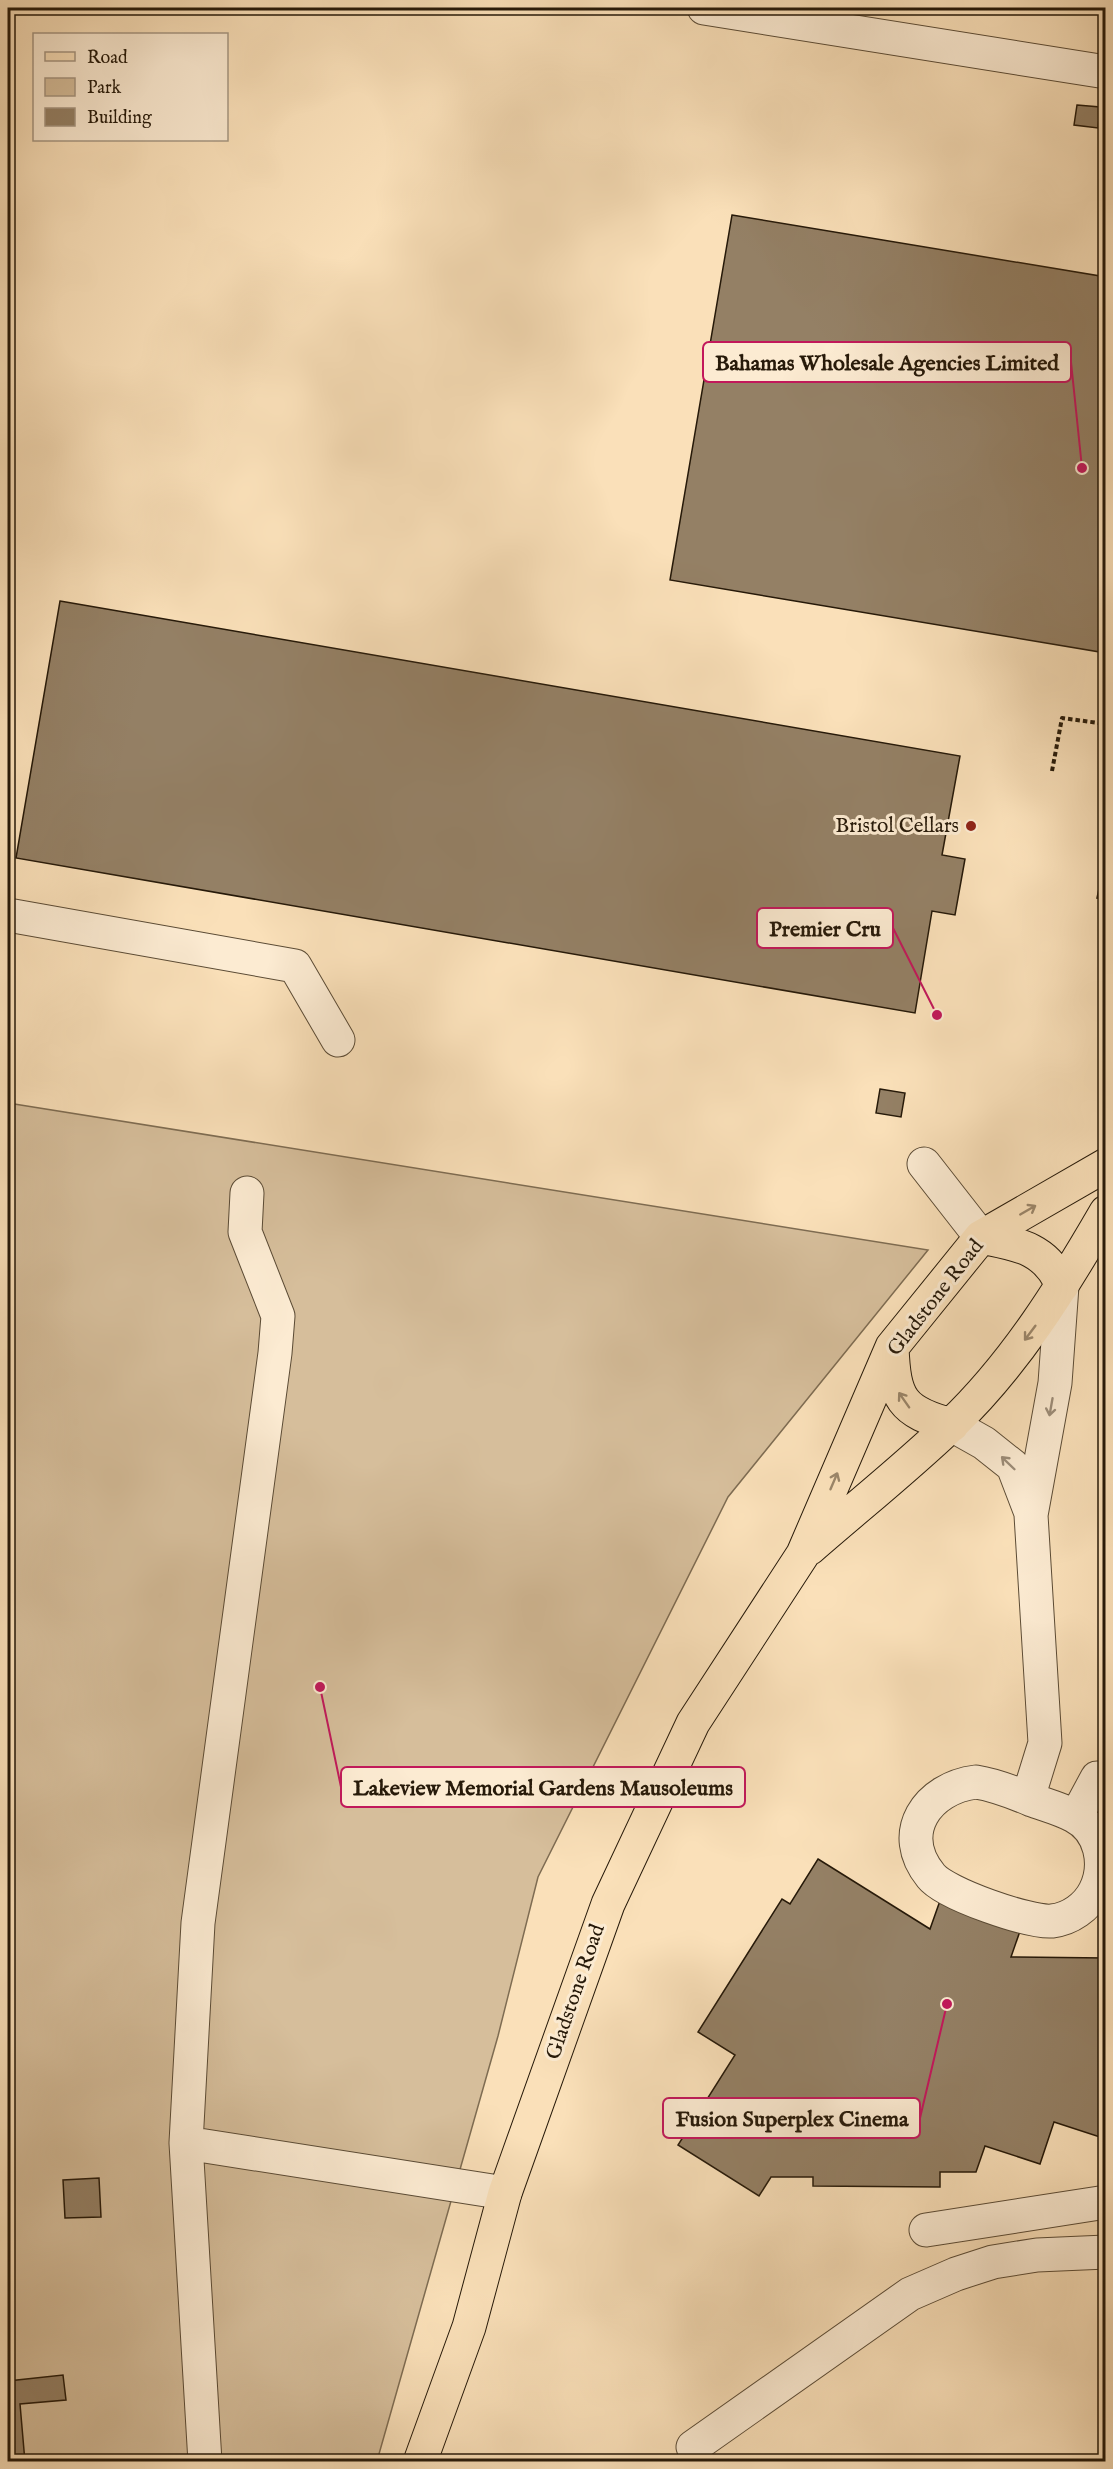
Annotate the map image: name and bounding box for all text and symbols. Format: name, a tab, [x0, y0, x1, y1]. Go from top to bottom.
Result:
legend	[33, 33, 228, 141]
text: Road	[87, 47, 128, 70]
text: Park	[87, 77, 122, 100]
text: Building	[87, 107, 152, 130]
callout: Bahamas Wholesale Agencies Limited	[703, 342, 1071, 382]
text: Bahamas Wholesale Agencies Limited	[715, 350, 1060, 378]
place label: Bristol Cellars	[835, 813, 959, 840]
marker: Bristol Cellars	[964, 819, 978, 833]
callout: Premier Cru	[757, 908, 893, 948]
text: Premier Cru	[769, 916, 881, 944]
one-way arrow	[1019, 1204, 1036, 1216]
street label: Gladstone Road	[882, 1233, 991, 1362]
one-way arrow	[1024, 1325, 1037, 1341]
one-way arrow	[898, 1392, 910, 1408]
one-way arrow	[1045, 1396, 1056, 1416]
one-way arrow	[1000, 1456, 1015, 1470]
one-way arrow	[829, 1473, 840, 1491]
callout: Lakeview Memorial Gardens Mausoleums	[341, 1767, 745, 1807]
text: Lakeview Memorial Gardens Mausoleums	[353, 1775, 733, 1803]
street label: Gladstone Road	[540, 1920, 612, 2063]
callout: Fusion Superplex Cinema	[663, 2098, 920, 2138]
text: Fusion Superplex Cinema	[675, 2106, 909, 2134]

